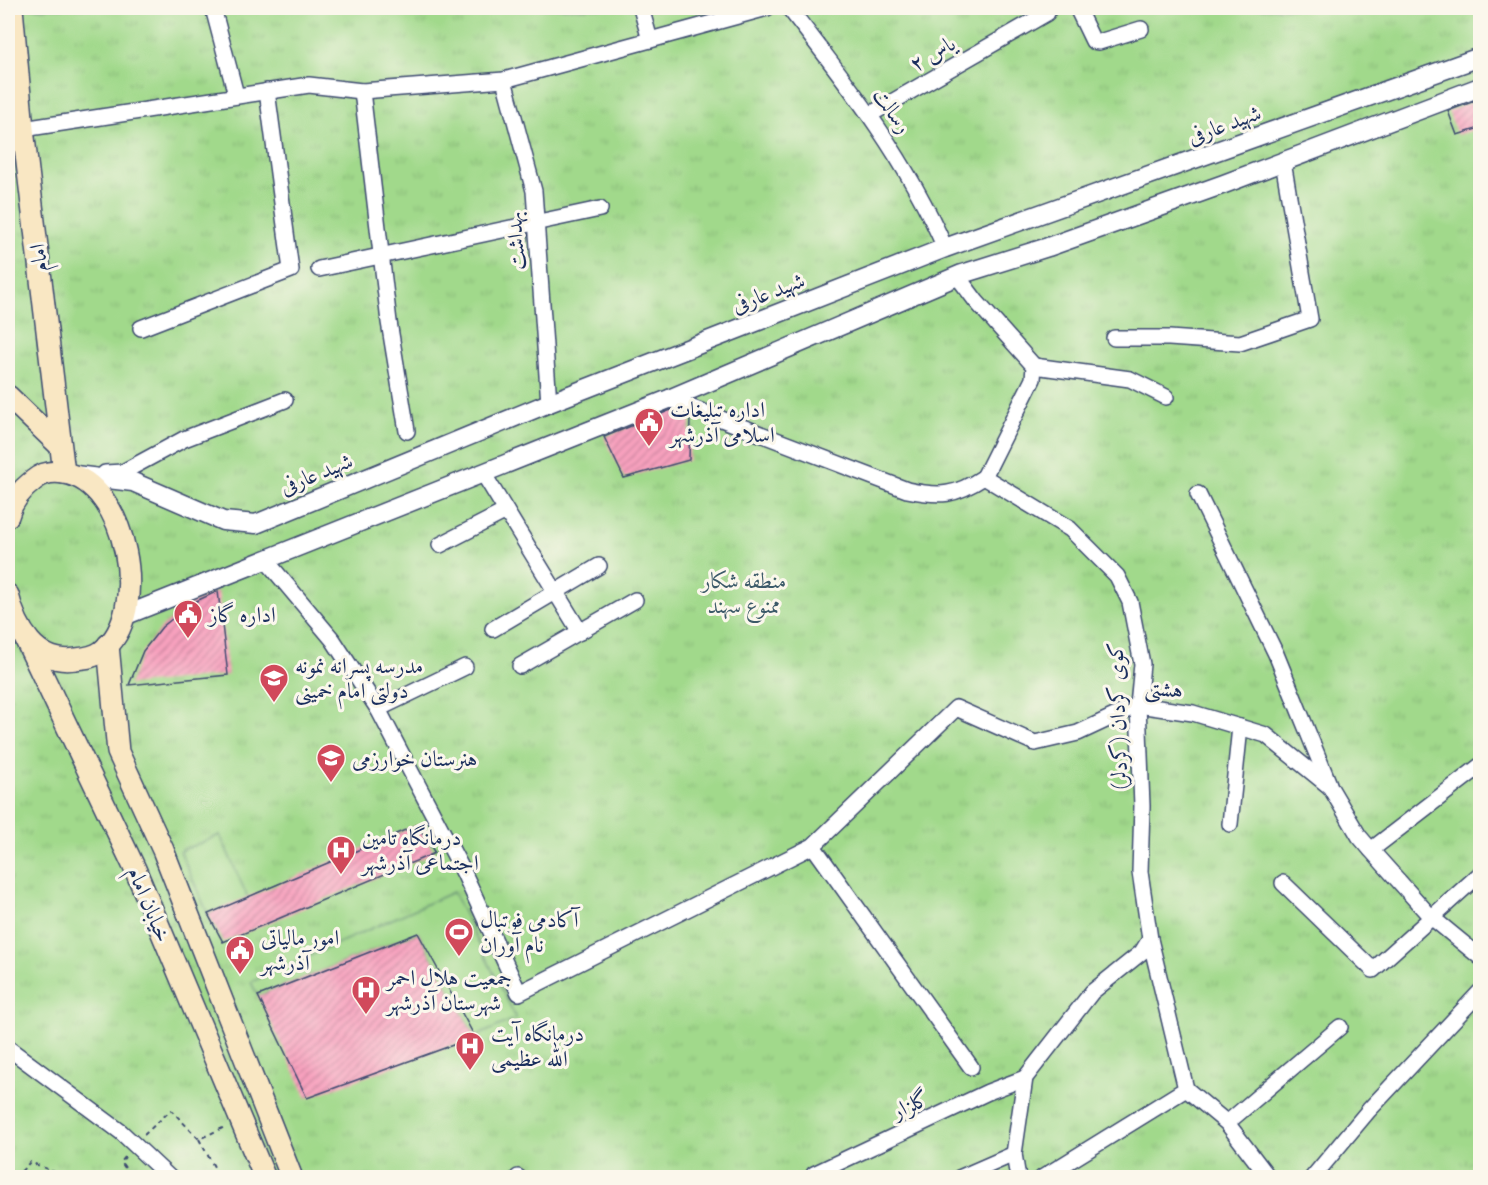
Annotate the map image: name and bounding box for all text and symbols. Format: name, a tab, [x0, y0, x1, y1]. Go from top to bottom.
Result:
street label: یاس ۲	[904, 29, 964, 82]
street label: رسالت	[863, 82, 918, 141]
street label: شهید عارفی	[1184, 99, 1266, 155]
street label: بهداشت	[500, 210, 536, 271]
street label: امام	[23, 242, 60, 274]
street label: شهید عارفی	[728, 266, 810, 323]
place label: اداره تبلیغات اسلامی آذرشهر	[668, 396, 775, 453]
public building icon: اداره تبلیغات اسلامی آذرشهر	[633, 406, 665, 448]
street label: شهید عارفی	[276, 447, 358, 505]
park label: منطقه شکار ممنوع سهند	[700, 567, 786, 624]
public building icon: اداره گاز	[172, 598, 204, 640]
place label: اداره گاز	[207, 601, 276, 633]
street label: کوی کردان (کردلر)	[1101, 641, 1139, 790]
place label: مدرسه پسرانه نمونه دولتی امام خمینی	[295, 652, 423, 710]
school or university icon: مدرسه پسرانه نمونه دولتی امام خمینی	[258, 662, 290, 704]
street label: هشتی	[1143, 673, 1184, 709]
school or university icon: هنرستان خوارزمی	[315, 742, 347, 784]
place label: هنرستان خوارزمی	[352, 745, 478, 777]
place label: درمانگاه تامین اجتماعی آذرشهر	[360, 824, 479, 881]
hospital icon: درمانگاه تامین اجتماعی آذرشهر	[325, 834, 357, 876]
street label: خیابان امام	[116, 862, 178, 948]
place label: آکادمی فوتبال نام آوران	[480, 906, 581, 964]
sports icon: آکادمی فوتبال نام آوران	[443, 916, 475, 958]
place label: امور مالیاتی آذرشهر	[259, 924, 339, 981]
public building icon: امور مالیاتی آذرشهر	[224, 934, 256, 976]
place label: جمعیت هلال احمر شهرستان آذرشهر	[385, 964, 512, 1021]
hospital icon: جمعیت هلال احمر شهرستان آذرشهر	[350, 974, 382, 1016]
place label: درمانگاه آیت الله عظیمی	[491, 1020, 584, 1077]
hospital icon: درمانگاه آیت الله عظیمی	[454, 1030, 486, 1072]
street label: گلزار	[885, 1084, 935, 1130]

